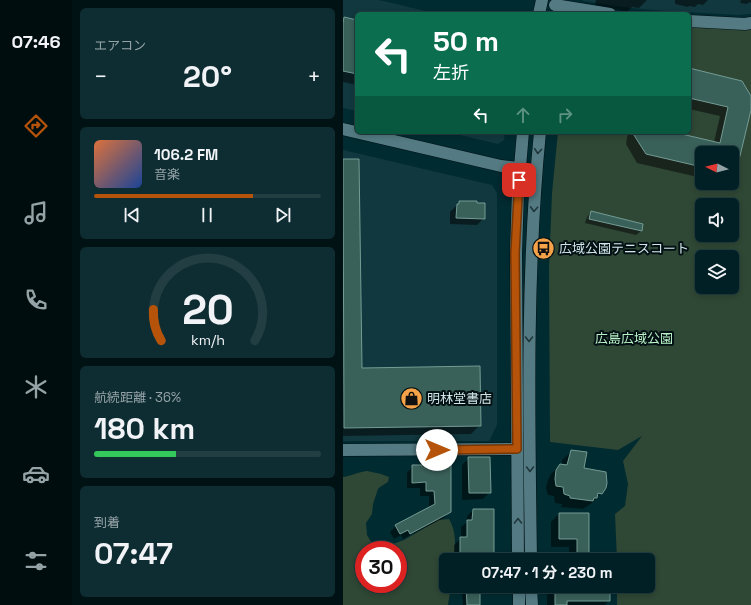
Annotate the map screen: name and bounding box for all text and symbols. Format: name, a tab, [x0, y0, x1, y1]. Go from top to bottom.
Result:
text: 50 m	[433, 23, 499, 59]
icon: left	[367, 28, 419, 80]
text: 07:46	[11, 30, 61, 53]
text: エアコン	[94, 37, 146, 54]
text: 20°	[183, 57, 232, 96]
text: 左折	[433, 61, 469, 84]
text: −	[94, 62, 108, 90]
text: +	[307, 62, 321, 90]
icon: left	[470, 104, 492, 126]
icon: ahead	[512, 104, 534, 126]
icon: right	[554, 104, 576, 126]
icon: directions	[22, 112, 50, 140]
text: 106.2 FM	[154, 145, 218, 164]
north arrow	[695, 146, 739, 190]
map controls	[695, 146, 739, 294]
one-way arrow	[534, 148, 543, 154]
pin	[502, 163, 536, 197]
text: 音楽	[154, 166, 180, 183]
icon: arrive	[508, 169, 530, 191]
button: sound	[695, 198, 739, 242]
icon: music	[22, 199, 50, 227]
icon: previous	[121, 204, 143, 226]
icon: pause	[196, 204, 218, 226]
icon: next	[272, 204, 294, 226]
one-way arrow	[530, 206, 539, 212]
bus stop icon: 広域公園テニスコート	[531, 235, 557, 261]
place label: 広域公園テニスコート	[559, 240, 689, 257]
button: layers	[695, 250, 739, 294]
text: 20	[182, 282, 233, 335]
icon: phone	[22, 286, 50, 314]
text: km/h	[190, 330, 225, 348]
park label: 広島広域公園	[595, 330, 673, 347]
one-way arrow	[525, 336, 533, 342]
icon: climate	[22, 373, 50, 401]
shop icon: 明林堂書店	[398, 385, 424, 411]
text: 航続距離 · 36%	[94, 389, 181, 406]
place label: 明林堂書店	[427, 390, 492, 407]
text: 180 km	[94, 409, 195, 448]
position arrow	[416, 429, 458, 471]
icon: car	[22, 460, 50, 488]
one-way arrow	[526, 466, 534, 472]
text: 到着	[94, 514, 120, 531]
one-way arrow	[514, 518, 522, 524]
text: 07:47	[94, 534, 173, 573]
speed limit sign: 30	[355, 541, 407, 593]
icon: filters	[22, 547, 50, 575]
text: 07:47 · 1 分 · 230 m	[481, 563, 613, 582]

